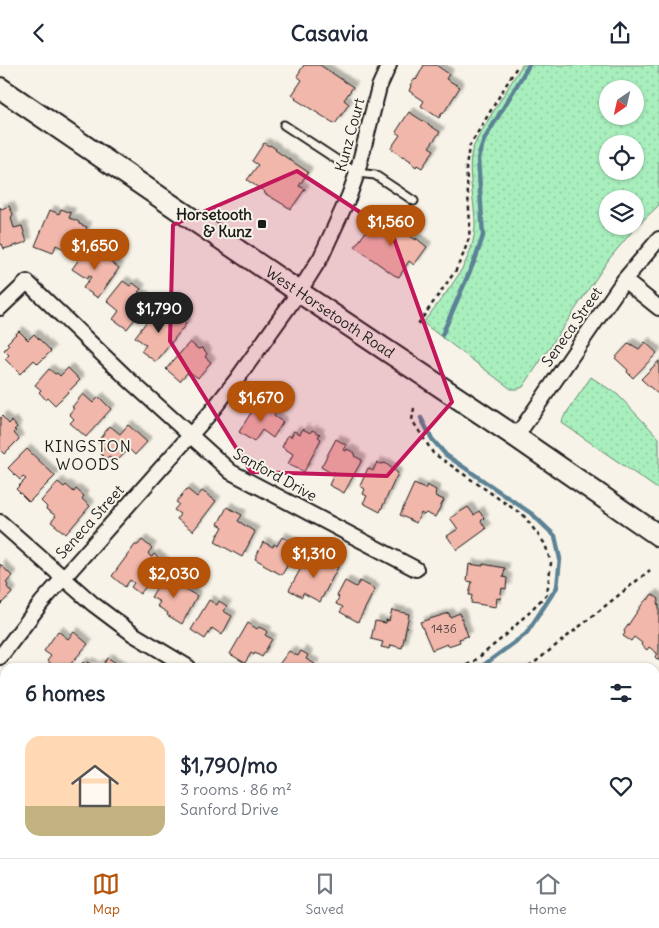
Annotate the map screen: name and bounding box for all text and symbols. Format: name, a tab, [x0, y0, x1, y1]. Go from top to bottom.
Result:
icon: back	[25, 19, 53, 47]
text: Casavia	[291, 19, 368, 47]
icon: share	[606, 19, 634, 47]
north arrow	[599, 80, 644, 125]
map controls	[599, 80, 644, 235]
street label: Kunz Court	[331, 96, 368, 174]
button: locate	[599, 135, 644, 180]
button: layers	[599, 190, 644, 235]
place label: Horsetooth & Kunz	[176, 205, 252, 241]
pin: $1,560	[350, 205, 432, 247]
text: $1,560	[367, 211, 415, 231]
marker: Horsetooth & Kunz	[256, 218, 268, 230]
pin: $1,650	[54, 229, 136, 271]
text: $1,650	[71, 235, 119, 255]
street label: West Horsetooth Road	[262, 262, 398, 362]
street label: Seneca Street	[537, 283, 606, 370]
pin: $1,790	[118, 291, 200, 334]
text: $1,790	[136, 298, 182, 318]
pin: $1,670	[220, 381, 302, 423]
text: $1,670	[238, 387, 284, 407]
district label: KINGSTON WOODS	[44, 436, 132, 474]
street label: Sanford Drive	[230, 444, 320, 505]
street label: Seneca Street	[51, 481, 128, 563]
pin: $1,310	[273, 537, 355, 579]
text: $1,310	[292, 543, 336, 563]
pin: $2,030	[133, 557, 215, 599]
text: $2,030	[148, 563, 200, 583]
house number: 1436	[431, 621, 457, 636]
icon: filters	[607, 679, 635, 707]
text: 6 homes	[25, 680, 105, 707]
text: $1,790/mo	[180, 752, 278, 779]
icon: home	[65, 756, 125, 816]
icon: heart	[607, 772, 635, 800]
text: 3 rooms · 86 m²	[180, 779, 292, 799]
text: Sanford Drive	[180, 799, 279, 819]
tab: Map	[92, 870, 120, 918]
tab: Saved	[305, 870, 344, 918]
tab: Home	[529, 870, 566, 918]

